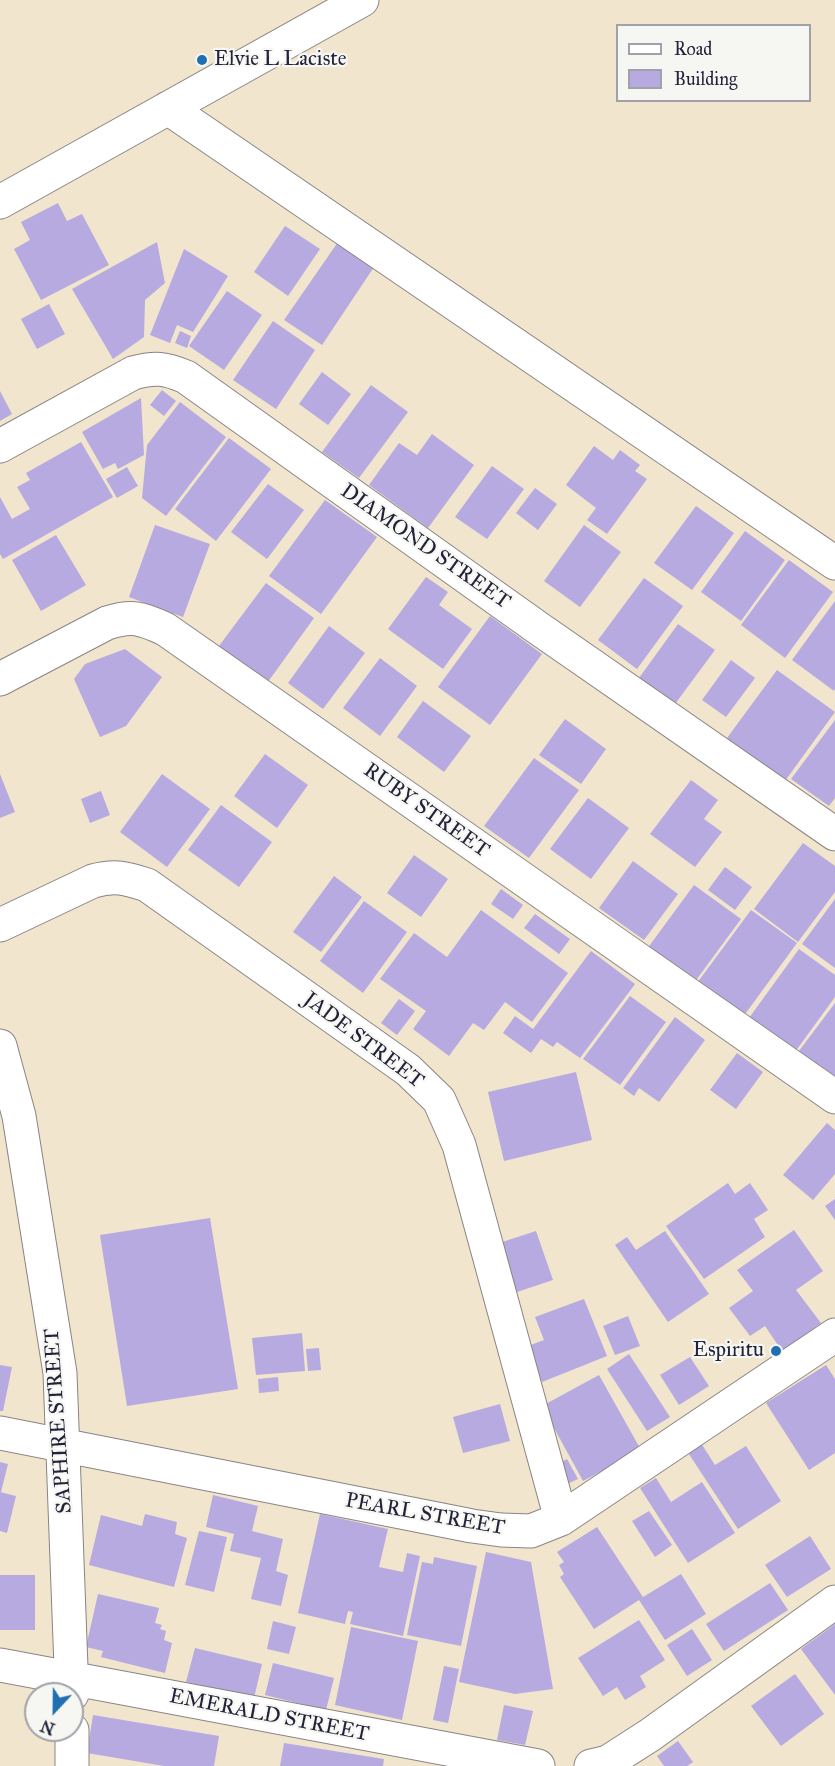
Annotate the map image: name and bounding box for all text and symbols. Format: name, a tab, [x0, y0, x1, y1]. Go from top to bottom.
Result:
legend	[616, 24, 811, 102]
text: Road	[674, 38, 712, 60]
place label: Elvie L Laciste	[214, 47, 346, 73]
marker: Elvie L Laciste	[195, 53, 209, 67]
text: Building	[674, 68, 737, 90]
street label: DIAMOND STREET	[335, 479, 515, 615]
street label: RUBY STREET	[358, 758, 494, 864]
street label: JADE STREET	[298, 988, 428, 1094]
street label: SAPHIRE STREET	[40, 1328, 78, 1514]
place label: Espiritu	[693, 1338, 764, 1364]
marker: Espiritu	[769, 1344, 783, 1358]
street label: PEARL STREET	[343, 1489, 507, 1541]
north arrow	[24, 1682, 84, 1742]
street label: EMERALD STREET	[167, 1684, 371, 1748]
text: N	[38, 1716, 58, 1739]

